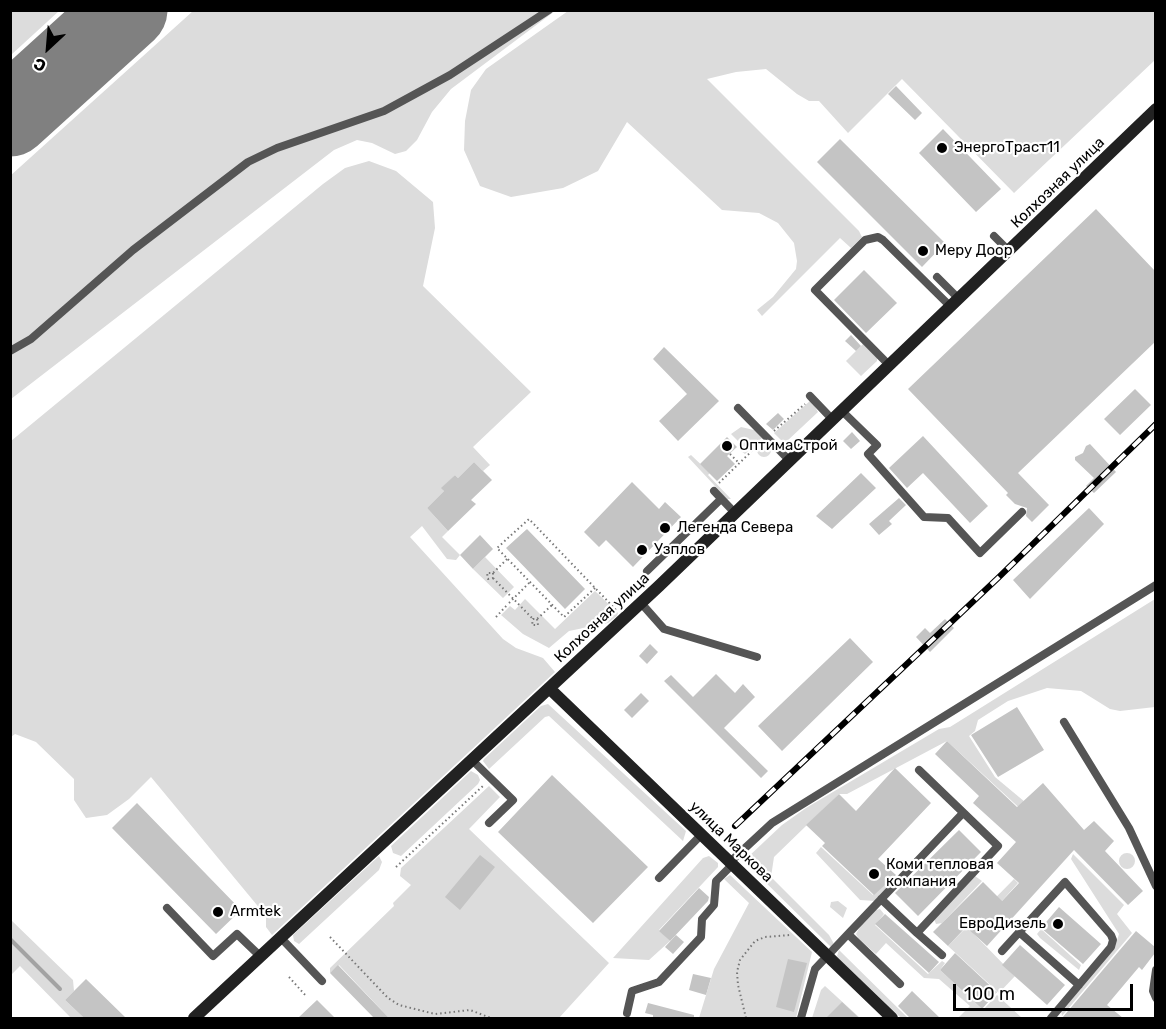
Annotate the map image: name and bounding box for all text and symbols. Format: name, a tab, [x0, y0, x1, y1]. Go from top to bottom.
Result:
north arrow	[18, 18, 78, 78]
text: С	[31, 54, 49, 76]
street label: Колхозная улица	[1007, 134, 1109, 232]
place label: ЭнергоТраст11	[954, 139, 1060, 157]
marker: ЭнергоТраст11	[935, 141, 949, 155]
place label: Меру Доор	[935, 242, 1013, 260]
marker: Меру Доор	[916, 244, 930, 258]
place label: ОптимаСтрой	[739, 437, 838, 455]
marker: ОптимаСтрой	[720, 439, 734, 453]
place label: Легенда Севера	[677, 519, 793, 537]
marker: Легенда Севера	[658, 521, 672, 535]
place label: Узплов	[654, 541, 705, 559]
marker: Узплов	[635, 543, 649, 557]
street label: Колхозная улица	[551, 569, 653, 667]
street label: улица Маркова	[686, 798, 776, 886]
place label: Коми тепловая компания	[886, 856, 994, 891]
marker: Коми тепловая компания	[867, 867, 881, 881]
place label: Armtek	[230, 903, 281, 921]
marker: Armtek	[211, 905, 225, 919]
place label: ЕвроДизель	[959, 915, 1046, 933]
marker: ЕвроДизель	[1051, 917, 1065, 931]
scale bar	[956, 972, 1136, 1010]
text: 100 m	[964, 983, 1015, 1005]

